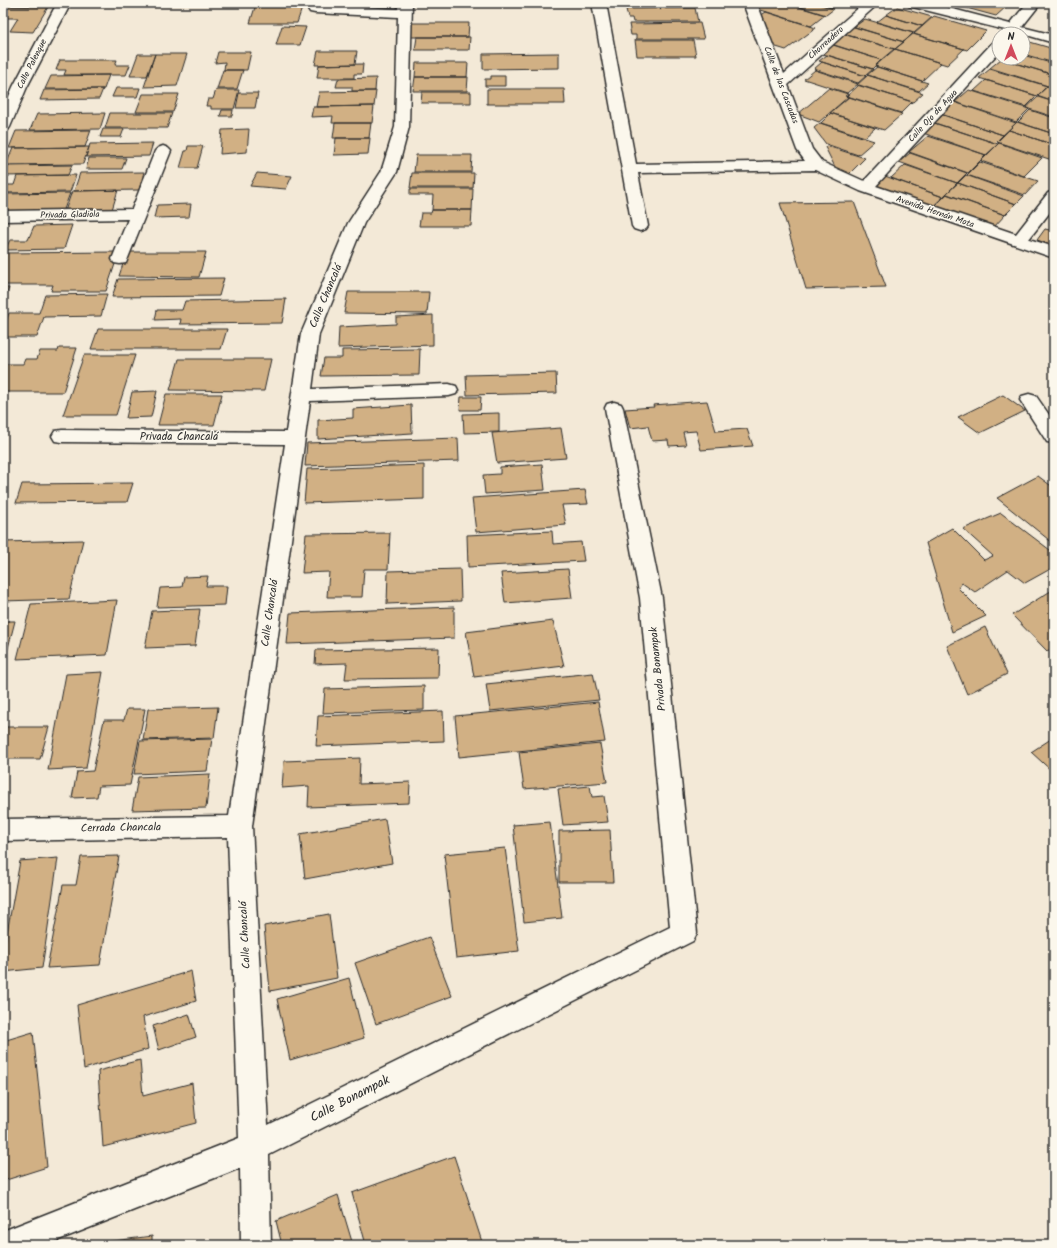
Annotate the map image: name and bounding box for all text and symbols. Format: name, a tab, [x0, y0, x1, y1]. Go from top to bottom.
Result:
street label: Chorreadero	[805, 23, 847, 63]
north arrow	[991, 26, 1031, 66]
text: N	[1008, 28, 1015, 46]
street label: Calle Palenque	[13, 36, 51, 92]
street label: Calle de las Cascadas	[759, 44, 803, 126]
street label: Calle Ojo de Agua	[904, 86, 962, 146]
street label: Avenida Hernán Mota	[894, 192, 976, 232]
street label: Privada Gladiola	[40, 207, 100, 223]
street label: Calle Chancalá	[304, 260, 348, 331]
street label: Privada Chancalá	[140, 428, 220, 446]
street label: Calle Chancalá	[256, 576, 284, 648]
street label: Privada Bonampak	[645, 625, 671, 712]
street label: Cerrada Chancala	[81, 818, 161, 838]
street label: Calle Chancalá	[234, 899, 256, 969]
street label: Calle Bonampak	[306, 1069, 394, 1128]

